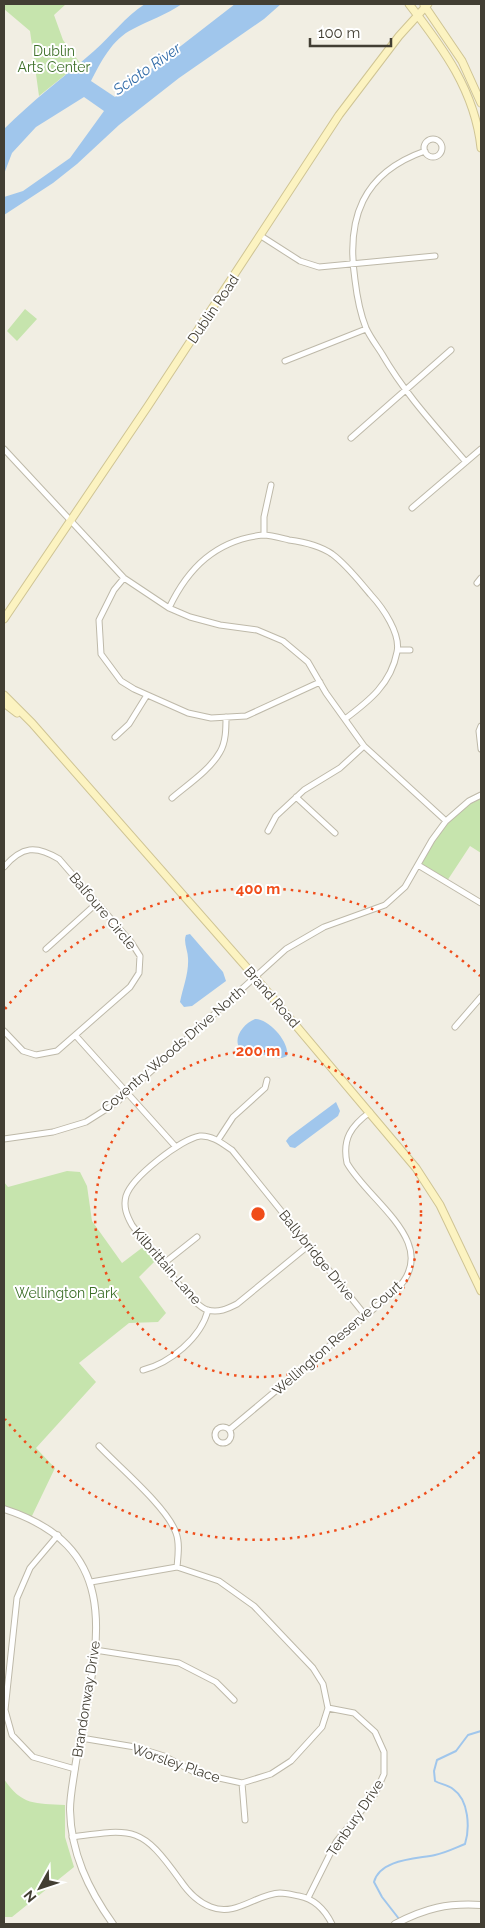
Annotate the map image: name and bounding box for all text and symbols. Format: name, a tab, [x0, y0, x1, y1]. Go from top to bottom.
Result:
scale bar	[310, 15, 391, 47]
text: 100 m	[318, 24, 360, 42]
water label: Scioto River	[109, 39, 185, 99]
park label: Dublin Arts Center	[17, 43, 91, 75]
street label: Dublin Road	[184, 272, 242, 346]
street label: Balfoure Circle	[66, 869, 140, 953]
text: 400 m	[236, 880, 280, 898]
street label: Brand Road	[241, 963, 303, 1031]
street label: Coventry Woods Drive North	[98, 983, 248, 1115]
text: 200 m	[236, 1042, 280, 1060]
centre of rings	[249, 1205, 267, 1223]
street label: Ballybridge Drive	[276, 1207, 358, 1303]
street label: Kilbrittain Lane	[129, 1224, 205, 1308]
street label: Wellington Reserve Court	[269, 1277, 405, 1398]
park label: Wellington Park	[15, 1285, 118, 1301]
street label: Brandonway Drive	[69, 1640, 103, 1758]
street label: Worsley Place	[130, 1740, 222, 1786]
street label: Tenbury Drive	[323, 1776, 387, 1860]
north arrow	[15, 1863, 65, 1913]
text: N	[20, 1887, 40, 1906]

